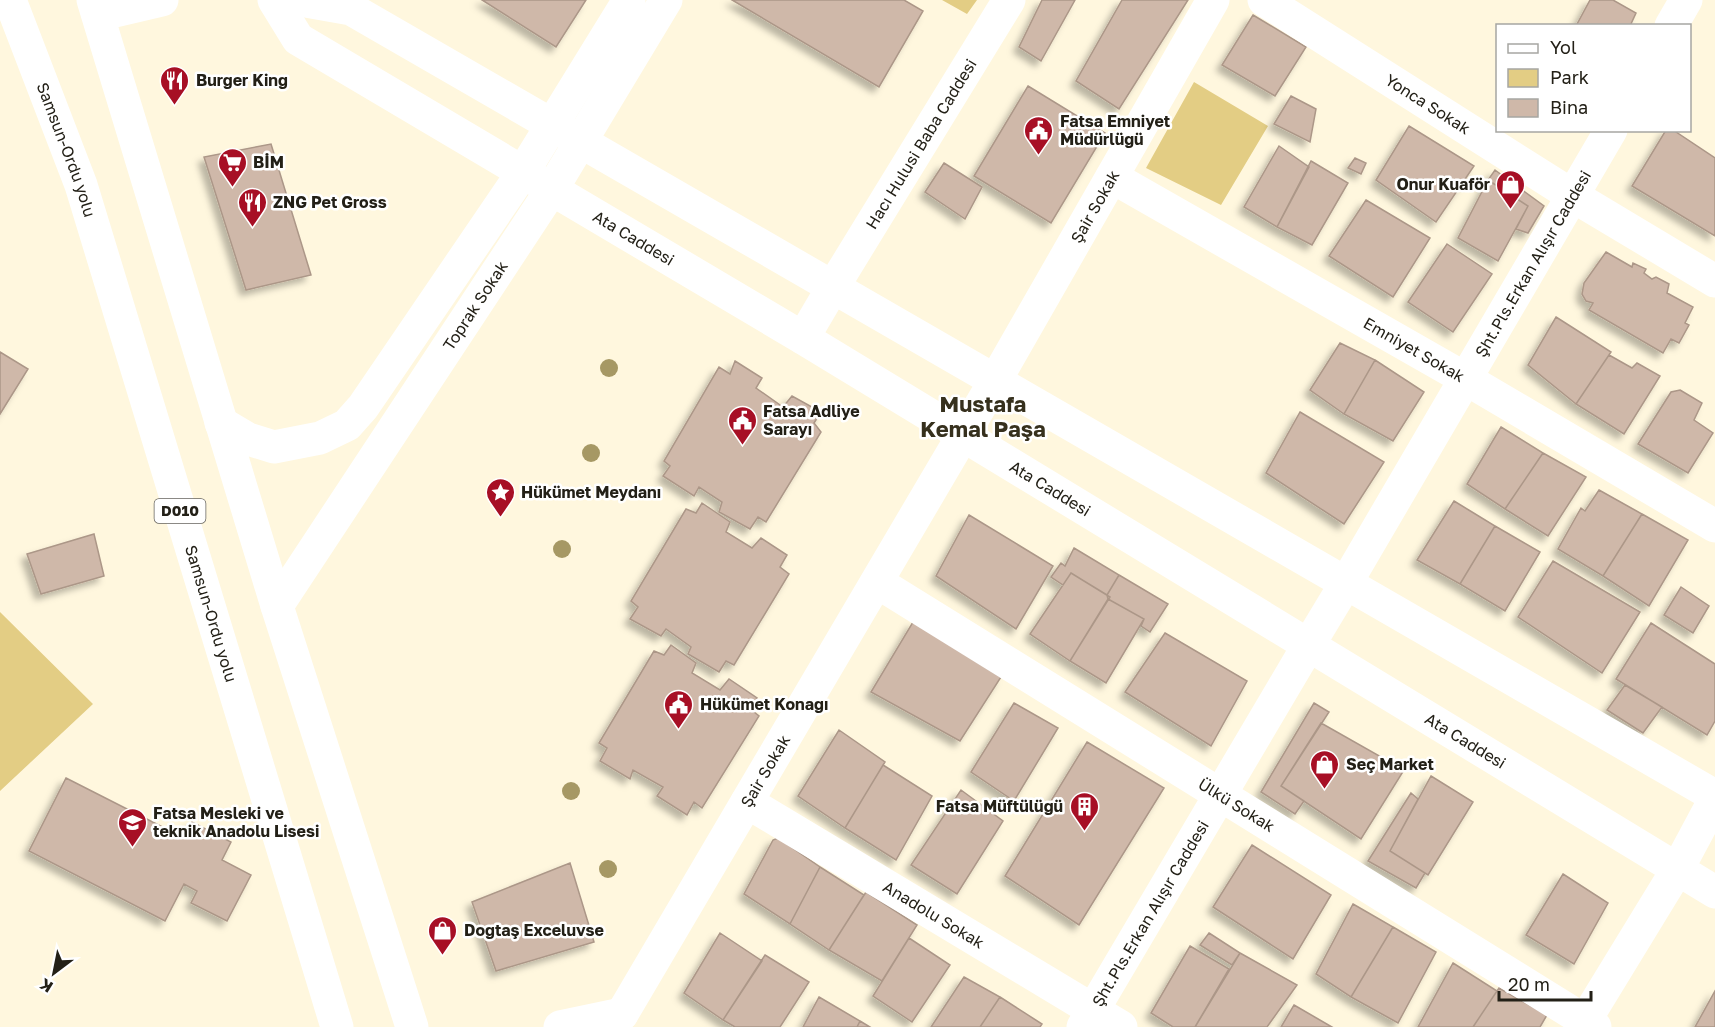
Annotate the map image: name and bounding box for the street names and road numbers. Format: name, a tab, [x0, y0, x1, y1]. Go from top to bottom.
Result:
street label: Hacı Hulusi Baba Caddesi	[861, 55, 981, 233]
street label: Yonca Sokak	[1381, 69, 1474, 138]
street label: Samsun-Ordu yolu	[33, 79, 100, 219]
street label: Şair Sokak	[1066, 167, 1124, 247]
street label: Şht.Pls.Erkan Alışır Caddesi	[1470, 167, 1595, 361]
street label: Ata Caddesi	[589, 206, 678, 270]
street label: Toprak Sokak	[438, 257, 512, 354]
street label: Emniyet Sokak	[1360, 313, 1468, 386]
street label: Ata Caddesi	[1006, 456, 1094, 520]
road number: D010	[154, 499, 206, 523]
street label: Samsun-Ordu yolu	[181, 543, 242, 684]
street label: Ata Caddesi	[1421, 708, 1510, 773]
street label: Şair Sokak	[736, 731, 794, 811]
street label: Ülkü Sokak	[1195, 774, 1279, 836]
street label: Şht.Pls.Erkan Alışır Caddesi	[1087, 817, 1213, 1010]
street label: Anadolu Sokak	[879, 876, 988, 953]

